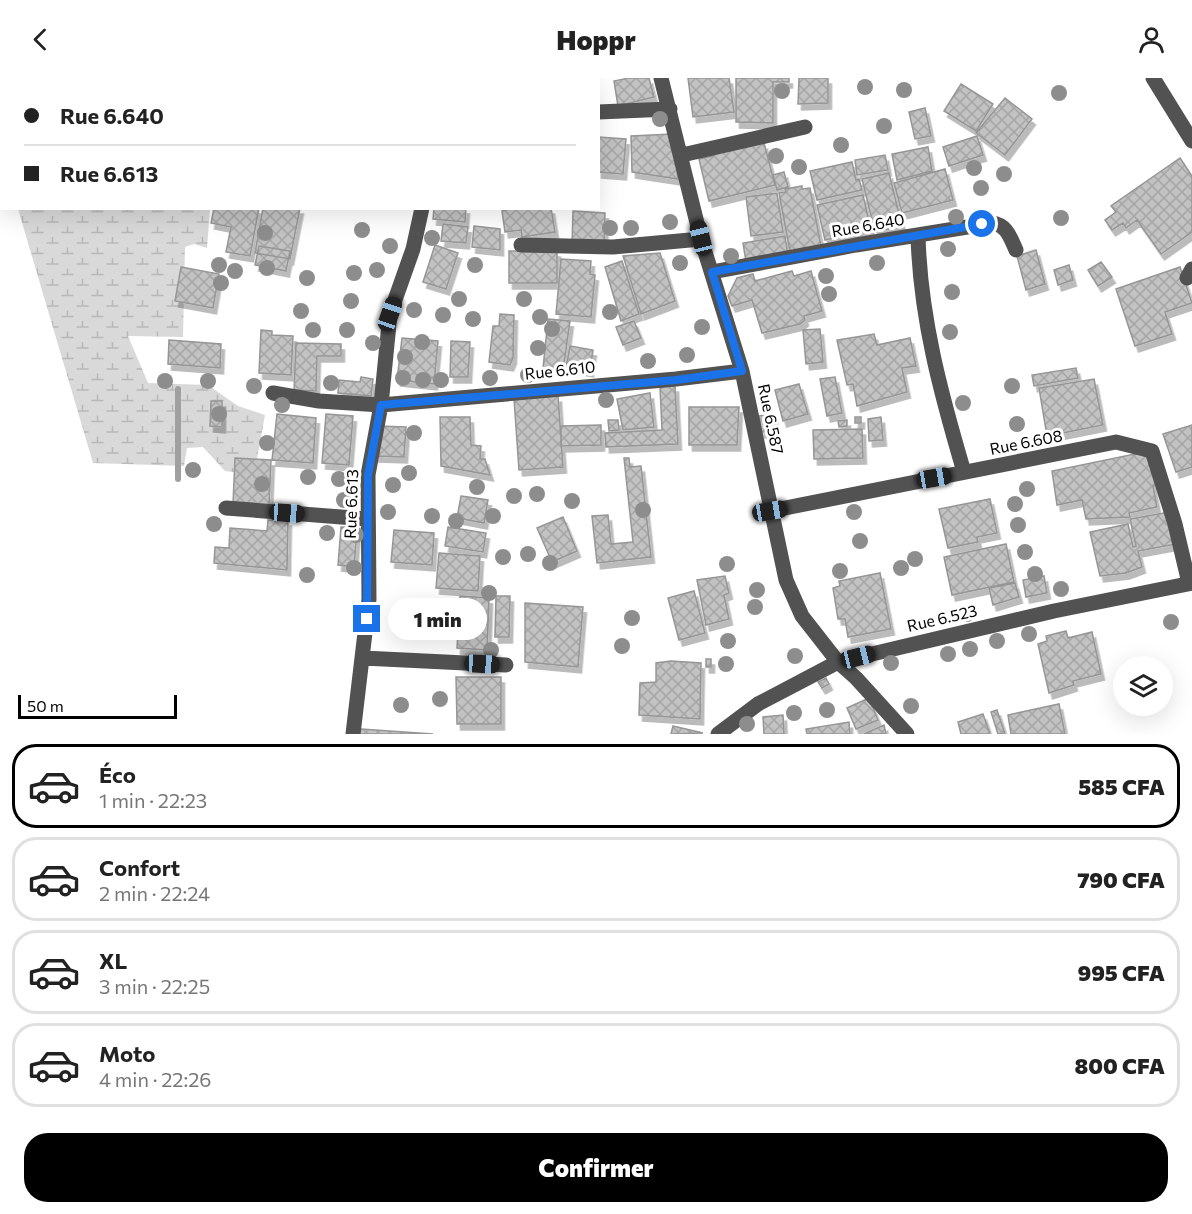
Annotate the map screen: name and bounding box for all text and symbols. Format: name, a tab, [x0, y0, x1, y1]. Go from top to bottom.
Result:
icon: back	[24, 23, 57, 56]
text: Hoppr	[556, 23, 636, 56]
icon: person	[1135, 23, 1168, 56]
text: Rue 6.640	[60, 102, 164, 129]
text: Rue 6.613	[60, 160, 158, 187]
street label: Rue 6.640	[830, 209, 906, 240]
route start	[968, 210, 995, 237]
car	[688, 218, 714, 258]
car	[376, 294, 404, 334]
street label: Rue 6.610	[524, 356, 596, 383]
street label: Rue 6.587	[755, 382, 788, 456]
street label: Rue 6.608	[988, 425, 1064, 458]
car	[915, 466, 953, 490]
street label: Rue 6.613	[340, 469, 361, 539]
car	[751, 499, 789, 523]
car	[268, 503, 306, 523]
callout: 1 min	[388, 598, 487, 640]
street label: Rue 6.523	[905, 600, 979, 635]
route end	[353, 605, 380, 632]
text: 1 min	[413, 607, 462, 631]
car	[838, 644, 878, 670]
car	[464, 654, 500, 674]
map controls	[1113, 656, 1173, 716]
button: layers	[1113, 656, 1173, 716]
scale bar	[18, 692, 177, 720]
text: 50 m	[27, 696, 64, 715]
icon: car	[27, 759, 81, 813]
text: Éco	[99, 761, 136, 788]
text: 585 CFA	[1078, 773, 1165, 800]
text: 1 min · 22:23	[99, 788, 207, 812]
icon: car	[27, 852, 81, 906]
text: Confort	[99, 854, 180, 881]
text: 790 CFA	[1077, 866, 1165, 893]
text: 2 min · 22:24	[99, 881, 210, 905]
icon: car	[27, 945, 81, 999]
text: XL	[99, 947, 127, 974]
text: 995 CFA	[1077, 959, 1165, 986]
text: 3 min · 22:25	[99, 974, 210, 998]
icon: car	[27, 1038, 81, 1092]
text: Moto	[99, 1040, 155, 1067]
text: 800 CFA	[1074, 1052, 1165, 1079]
text: 4 min · 22:26	[99, 1067, 211, 1091]
button: Confirmer	[24, 1133, 1168, 1202]

